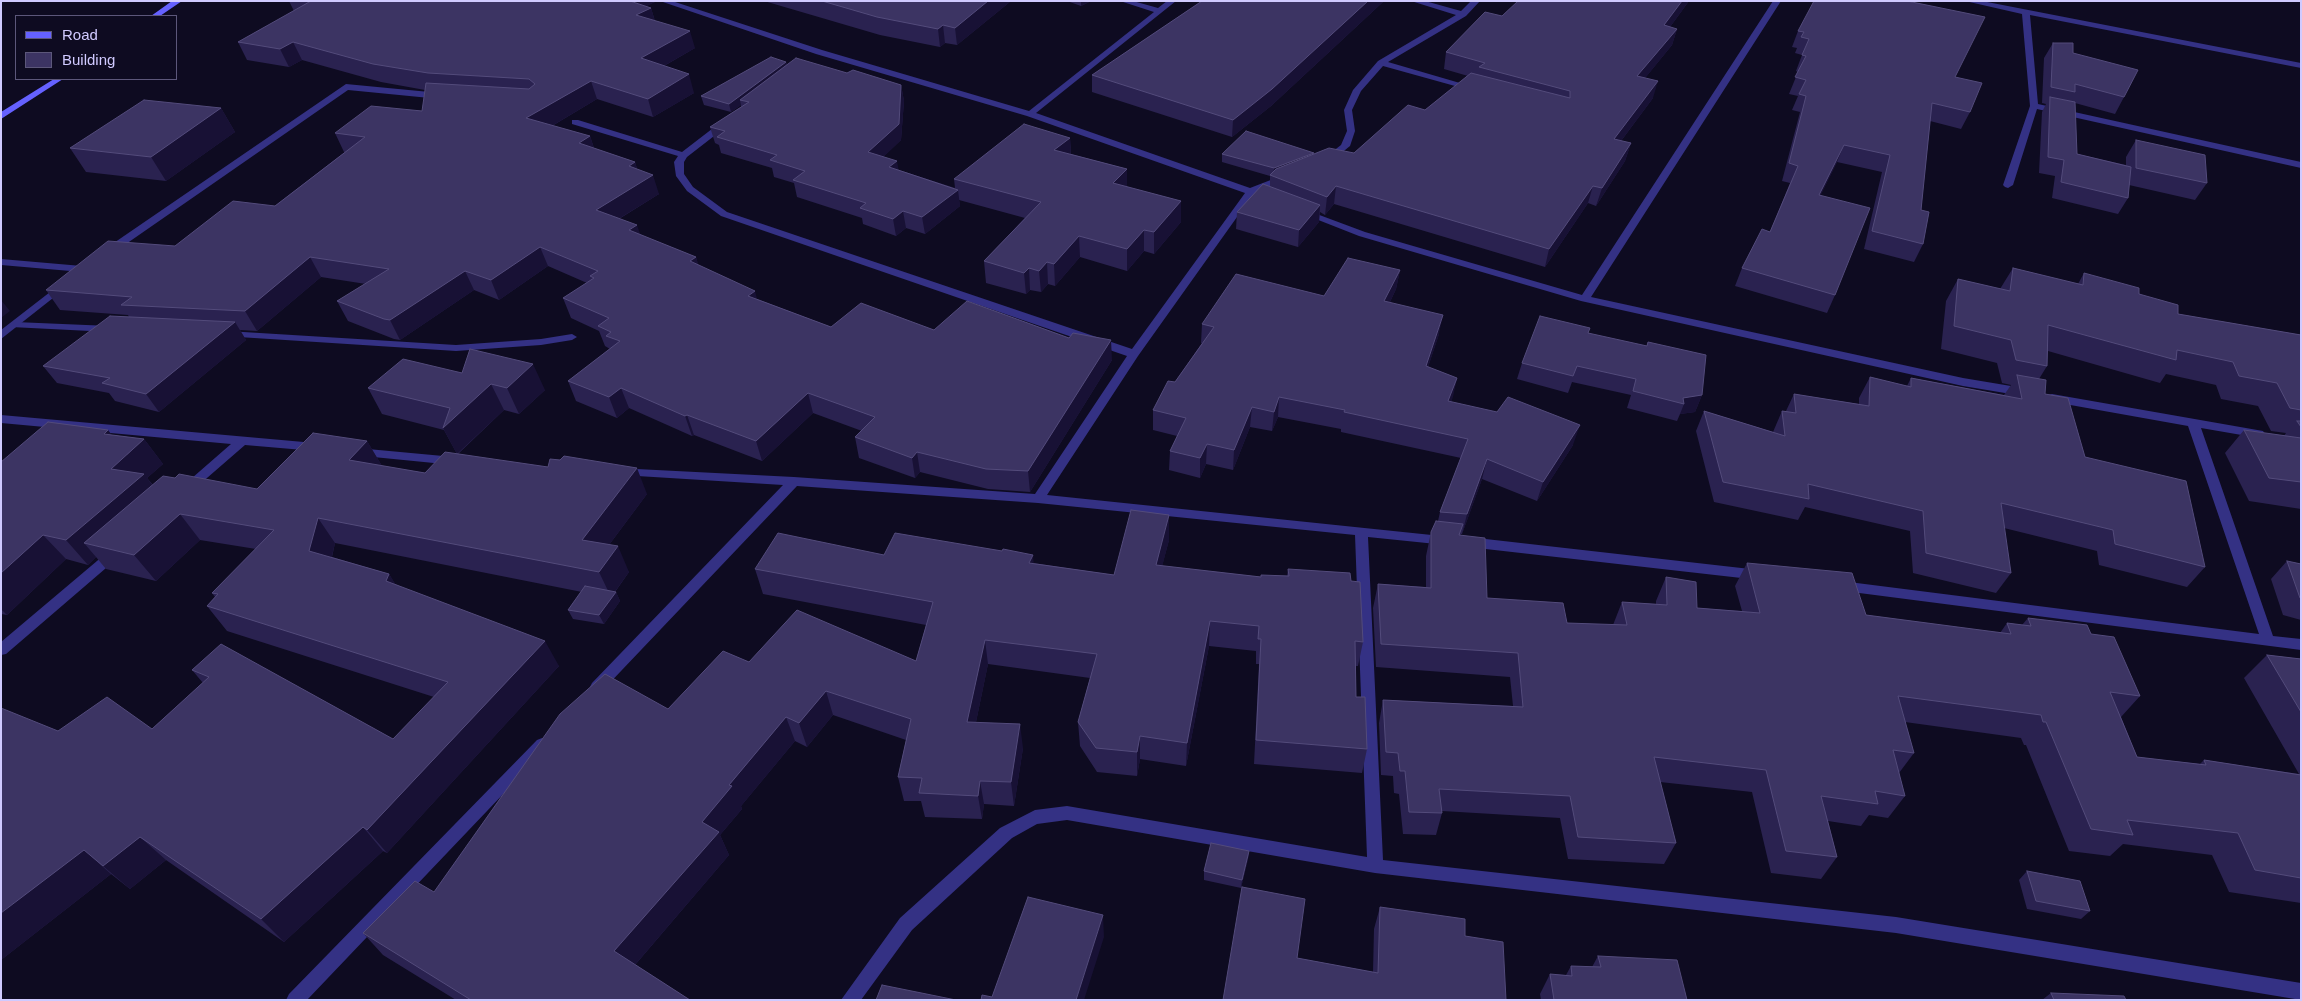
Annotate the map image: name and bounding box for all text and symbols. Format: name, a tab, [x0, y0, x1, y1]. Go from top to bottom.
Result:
legend	[15, 15, 178, 80]
text: Road	[62, 26, 98, 43]
text: Building	[62, 51, 115, 68]

